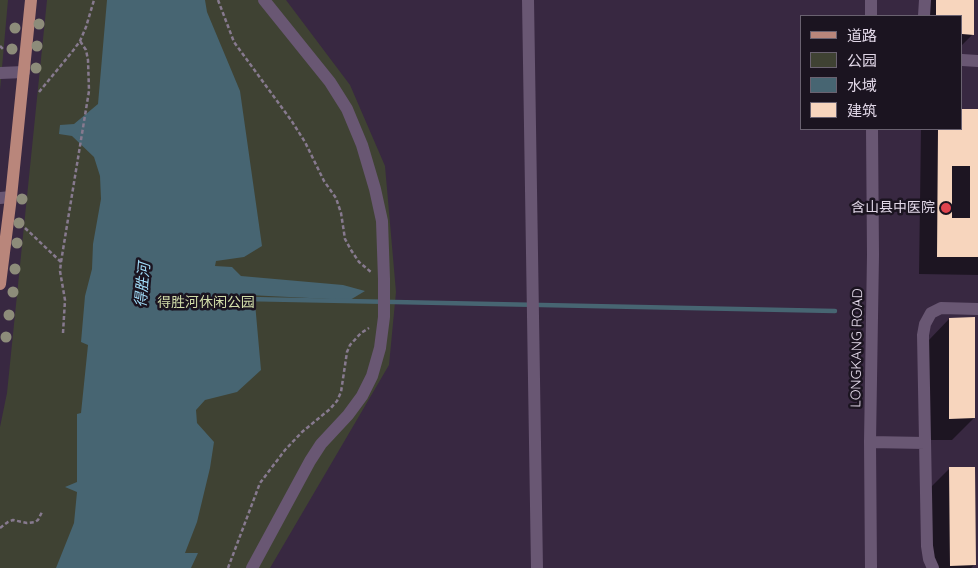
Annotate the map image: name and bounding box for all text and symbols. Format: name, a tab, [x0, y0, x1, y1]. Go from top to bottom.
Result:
legend	[800, 15, 963, 130]
text: 道路	[847, 26, 877, 45]
text: 公园	[847, 51, 877, 70]
text: 水域	[847, 76, 877, 95]
text: 建筑	[847, 101, 877, 120]
place label: 含山县中医院	[851, 200, 935, 216]
marker: 含山县中医院	[939, 201, 953, 215]
water label: 得胜河	[132, 262, 154, 308]
street label: LONGKANG ROAD	[848, 288, 866, 408]
park label: 得胜河休闲公园	[157, 295, 255, 311]

